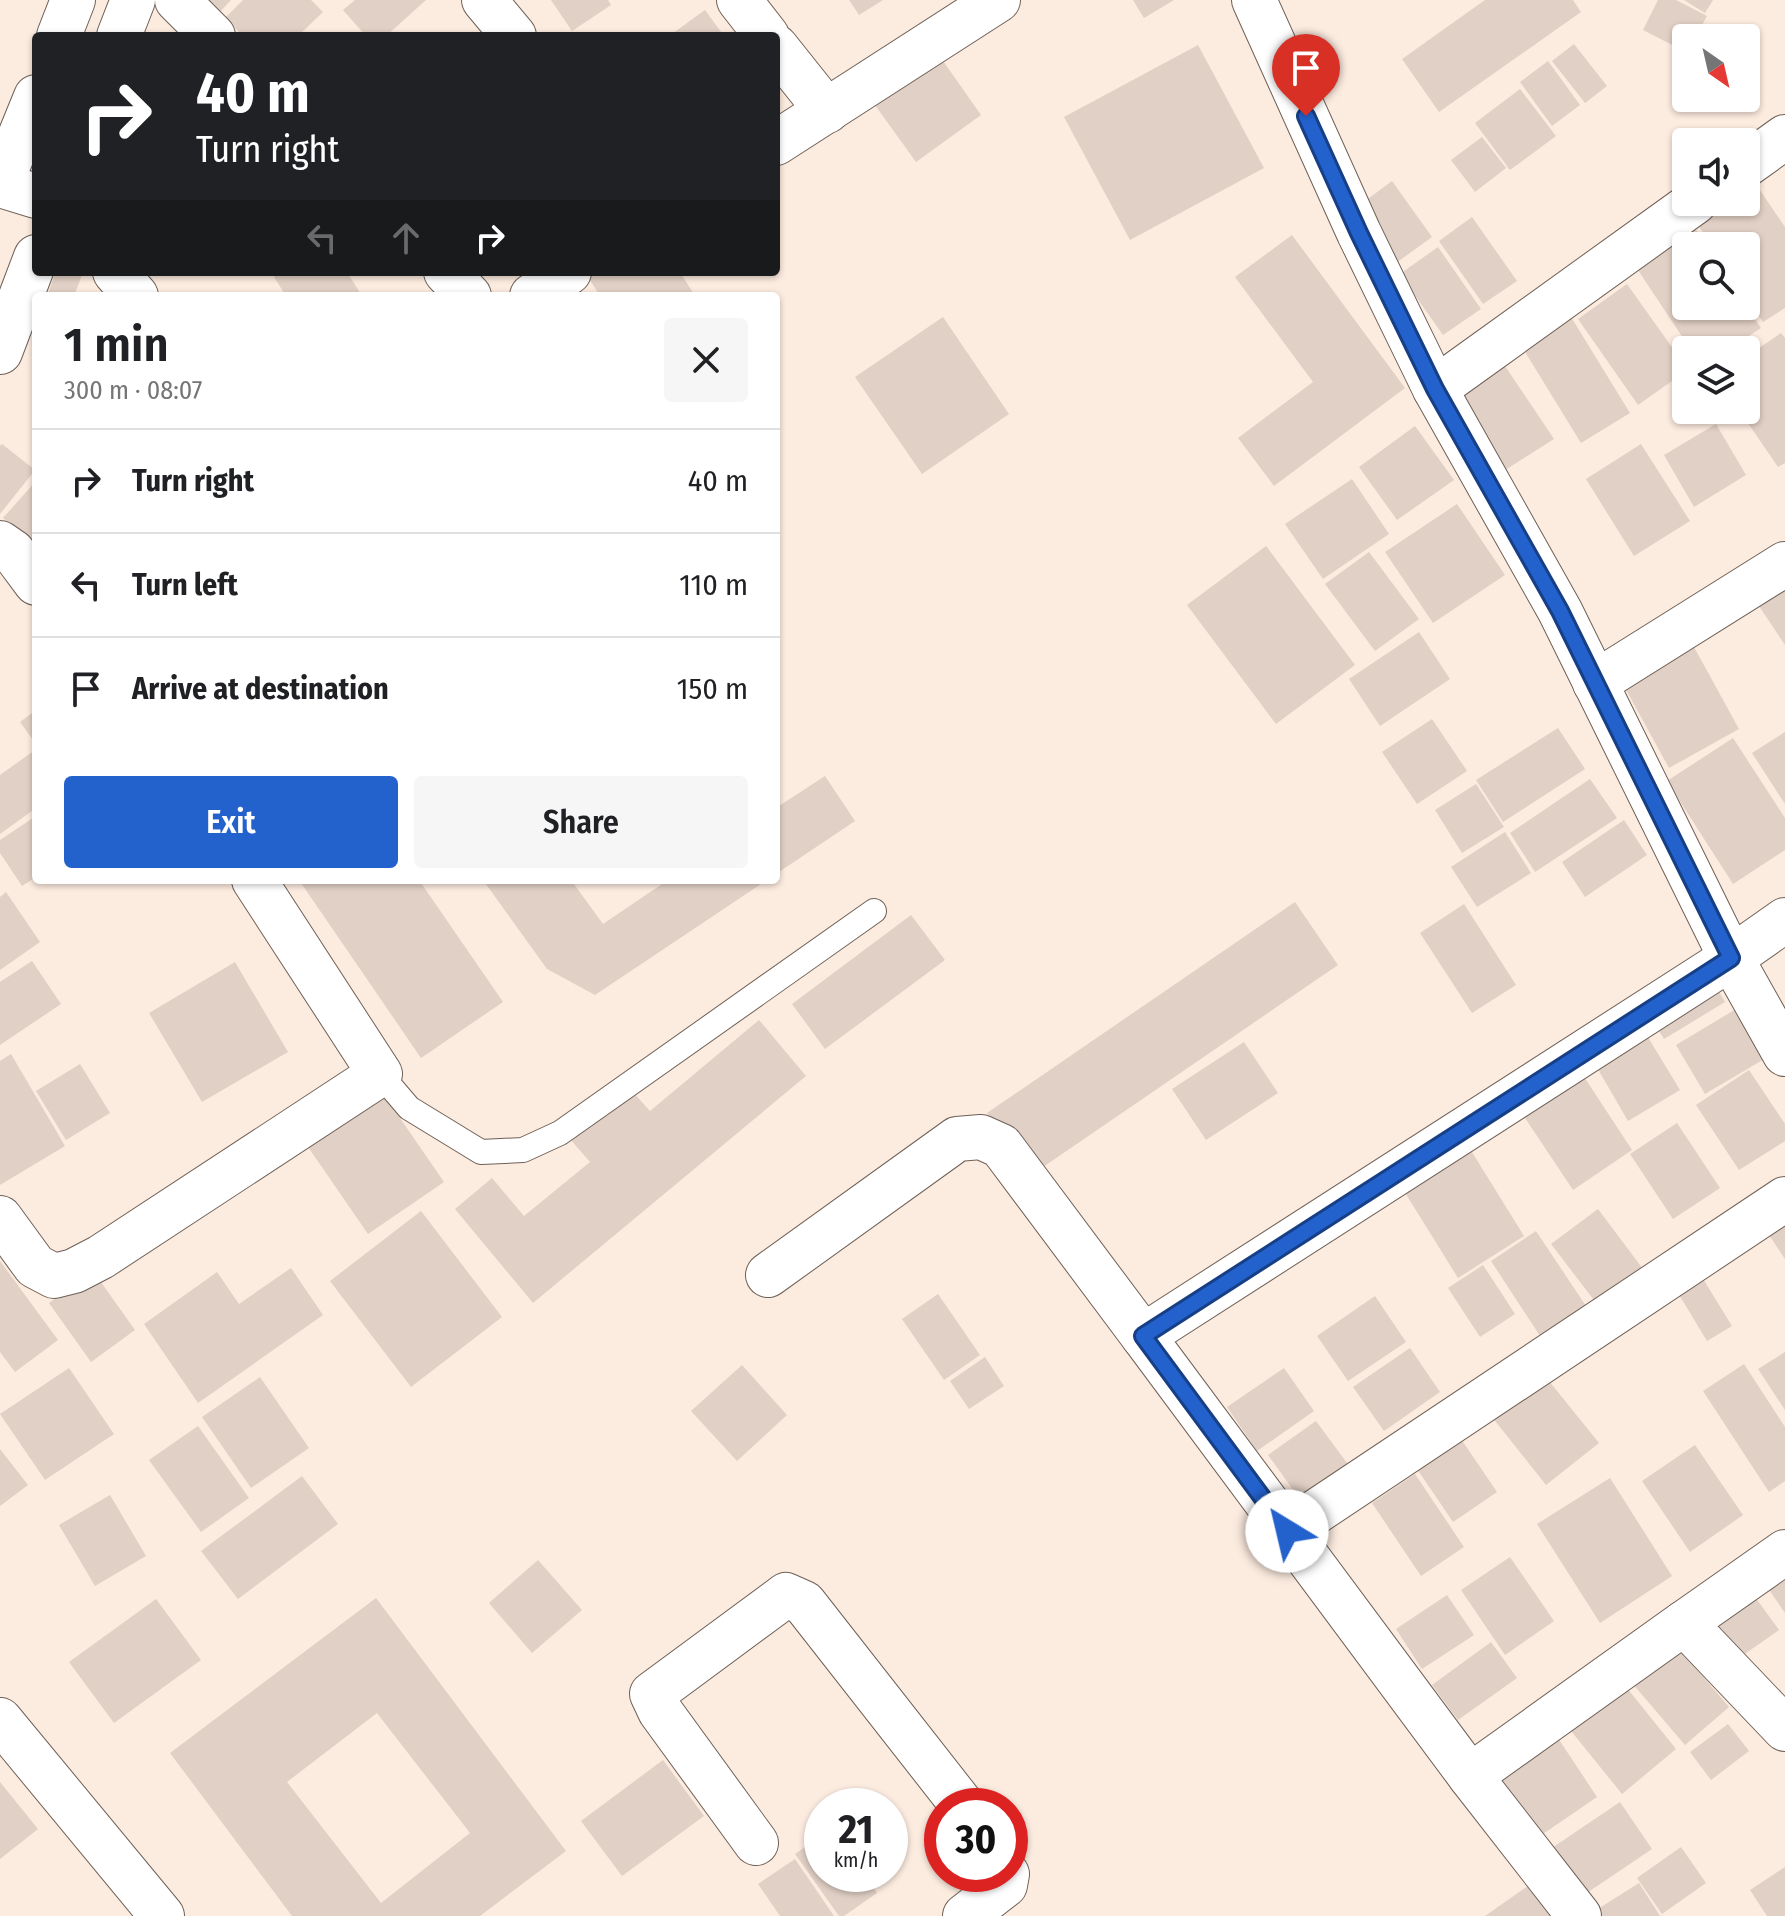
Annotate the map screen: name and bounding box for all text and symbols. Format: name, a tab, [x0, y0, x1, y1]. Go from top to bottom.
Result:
north arrow	[1672, 24, 1760, 112]
map controls	[1672, 24, 1760, 424]
pin	[1272, 34, 1340, 116]
icon: arrive	[1284, 46, 1328, 90]
text: 40 m	[196, 60, 310, 127]
icon: right	[64, 64, 168, 168]
text: Turn right	[196, 128, 339, 172]
button: sound	[1672, 128, 1760, 216]
icon: left	[300, 216, 344, 260]
icon: ahead	[384, 216, 428, 260]
icon: right	[468, 216, 512, 260]
button: search	[1672, 232, 1760, 320]
text: 1 min	[64, 316, 169, 374]
button: close	[664, 318, 748, 402]
button: layers	[1672, 336, 1760, 424]
text: 300 m · 08:07	[64, 375, 202, 406]
icon: right	[64, 459, 108, 503]
text: Turn right	[132, 463, 254, 499]
text: 40 m	[688, 463, 748, 499]
icon: left	[64, 563, 108, 607]
text: Turn left	[132, 567, 238, 603]
text: 110 m	[679, 567, 748, 603]
icon: arrive	[64, 667, 108, 711]
text: Arrive at destination	[132, 671, 389, 707]
text: 150 m	[677, 671, 748, 707]
button: Exit	[64, 776, 398, 868]
button: Share	[414, 776, 748, 868]
position arrow	[1245, 1489, 1329, 1573]
speed limit sign: 30	[924, 1788, 1028, 1892]
text: 21	[839, 1806, 873, 1854]
text: km/h	[834, 1848, 878, 1872]

